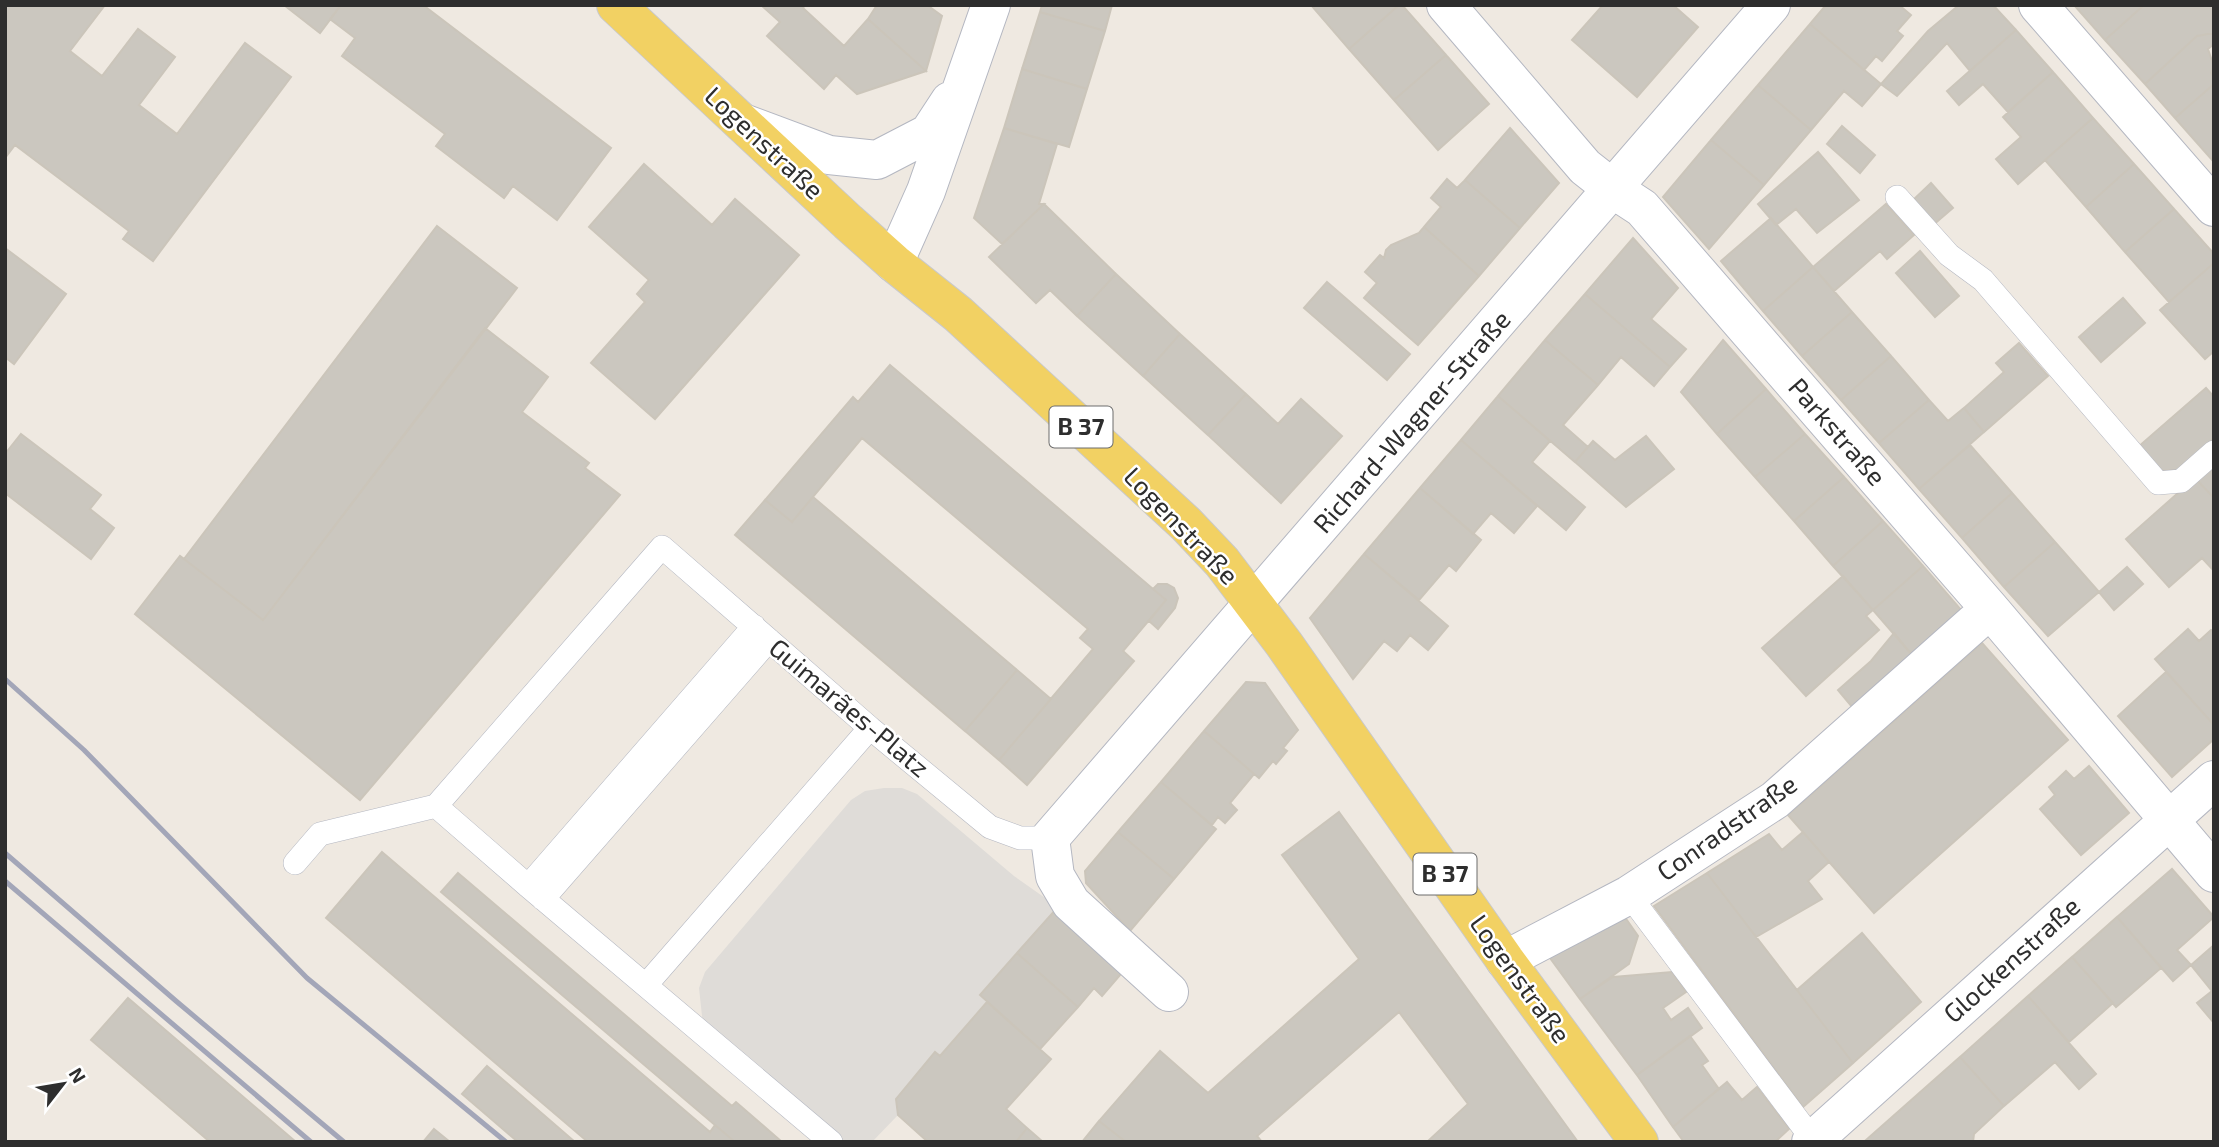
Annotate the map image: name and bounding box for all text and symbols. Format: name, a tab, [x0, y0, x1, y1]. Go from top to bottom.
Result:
street label: Logenstraße	[699, 79, 831, 205]
street label: Richard-Wagner-Straße	[1306, 304, 1516, 539]
street label: Parkstraße	[1783, 371, 1893, 491]
road number: B 37	[1050, 406, 1112, 448]
street label: Logenstraße	[1119, 460, 1246, 590]
street label: Guimarães-Platz	[764, 631, 936, 783]
street label: Conradstraße	[1650, 767, 1802, 886]
road number: B 37	[1414, 854, 1476, 894]
street label: Glockenstraße	[1936, 890, 2086, 1028]
street label: Logenstraße	[1464, 908, 1578, 1048]
north arrow	[28, 1049, 98, 1119]
text: N	[65, 1063, 91, 1087]

